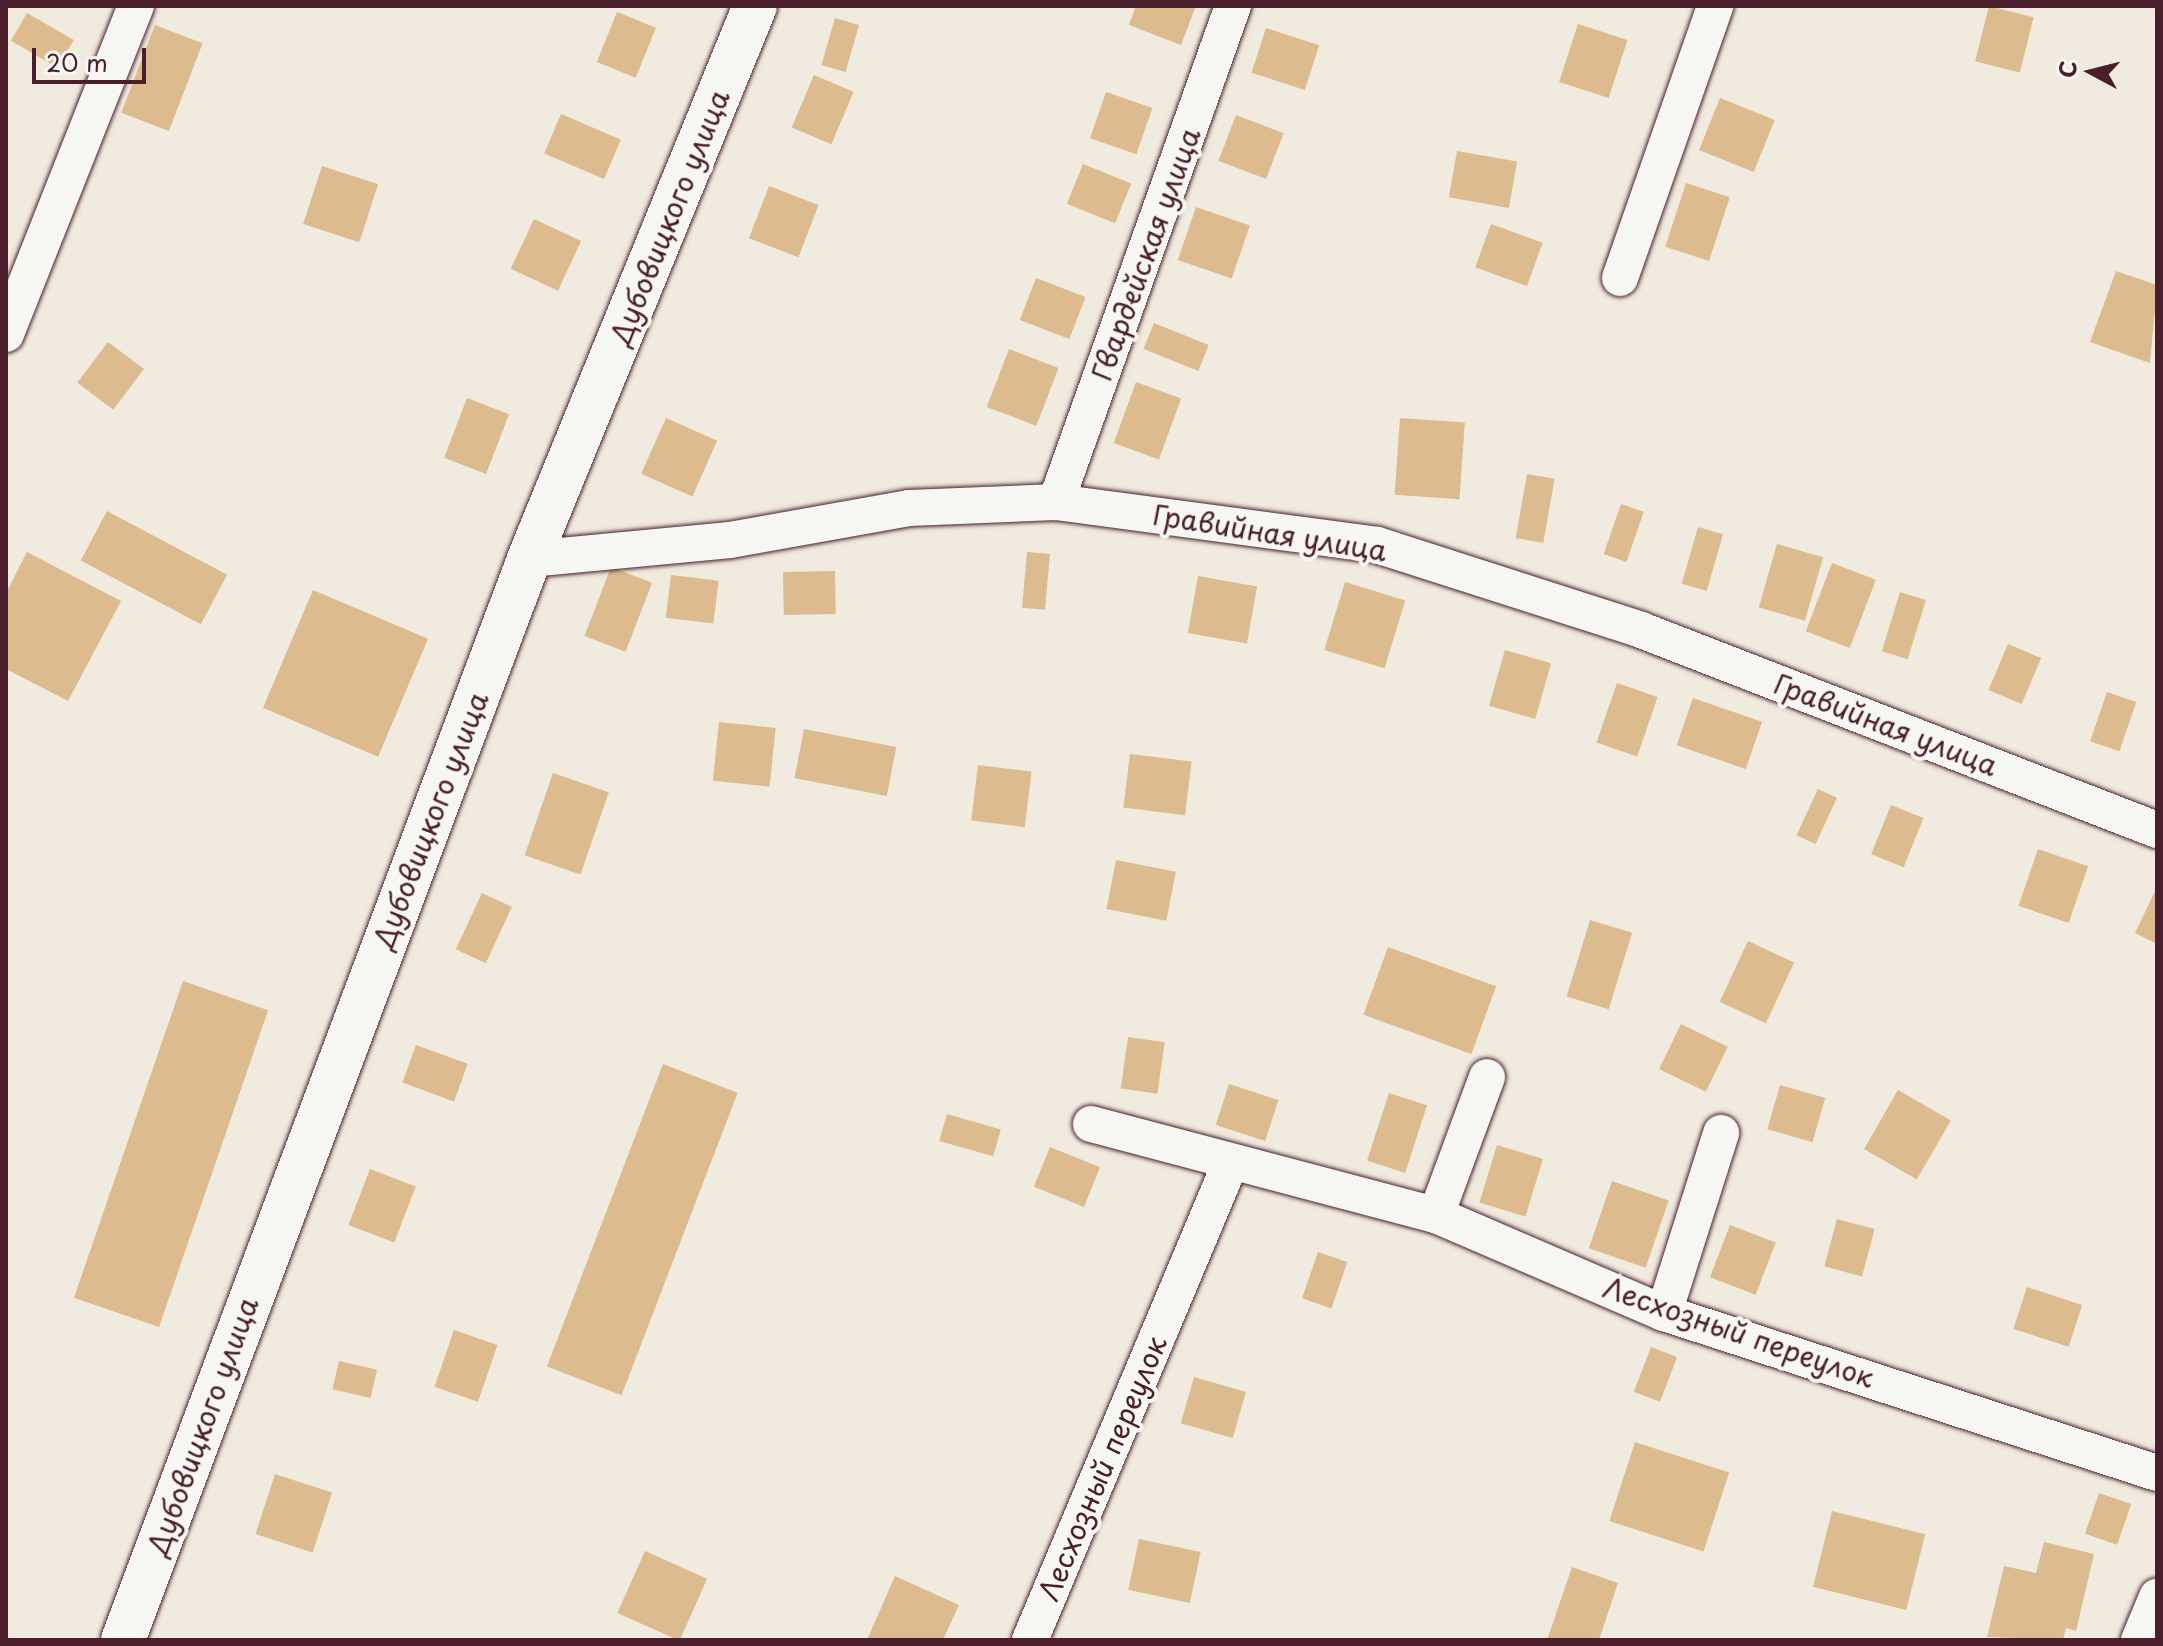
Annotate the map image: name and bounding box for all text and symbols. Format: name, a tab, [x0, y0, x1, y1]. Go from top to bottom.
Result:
scale bar	[36, 32, 150, 82]
north arrow	[2051, 32, 2131, 112]
text: 20 m	[46, 44, 108, 80]
text: С	[2049, 59, 2084, 79]
street label: Дубовицкого улица	[602, 84, 736, 350]
street label: Гвардейская улица	[1083, 122, 1207, 386]
street label: Гравийная улица	[1150, 497, 1390, 567]
street label: Гравийная улица	[1769, 666, 2003, 782]
street label: Дубовицкого улица	[365, 686, 495, 954]
street label: Лесхозный переулок	[1599, 1270, 1879, 1394]
street label: Дубовицкого улица	[139, 1292, 265, 1560]
street label: Лесхозный переулок	[1031, 1331, 1173, 1605]

